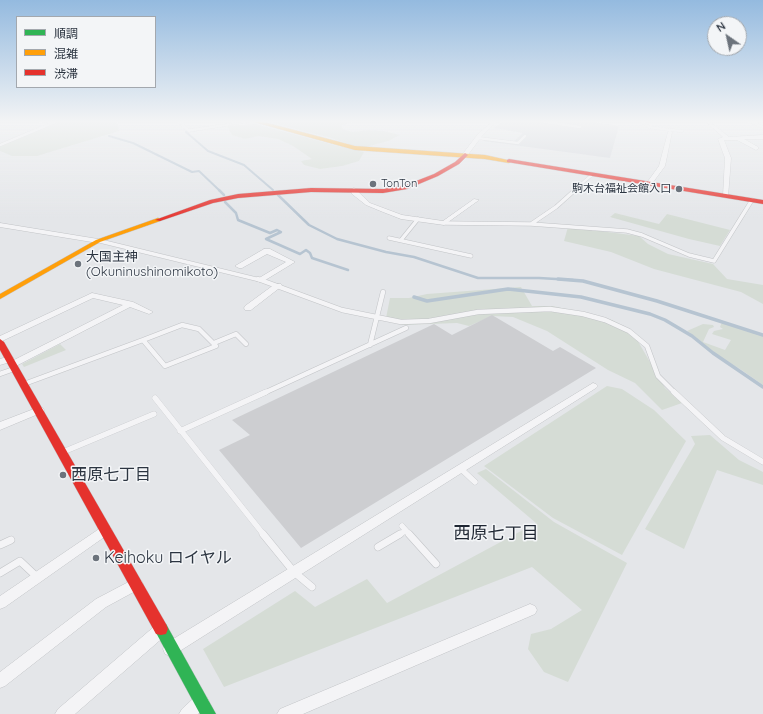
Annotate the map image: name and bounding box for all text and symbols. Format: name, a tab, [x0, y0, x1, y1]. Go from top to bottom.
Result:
legend	[16, 16, 156, 88]
north arrow	[707, 16, 747, 56]
text: N	[714, 19, 728, 35]
text: 順調	[54, 26, 78, 41]
text: 混雑	[54, 46, 78, 61]
text: 渋滞	[54, 66, 78, 81]
place label: TonTon	[381, 177, 417, 191]
marker: TonTon	[368, 179, 378, 189]
place label: 駒木台福祉会館入口	[572, 182, 671, 196]
marker: 駒木台福祉会館入口	[674, 184, 684, 194]
place label: 大国主神 (Okuninushinomikoto)	[86, 249, 218, 280]
marker: 大国主神 (Okuninushinomikoto)	[73, 259, 83, 269]
place label: 西原七丁目	[71, 465, 151, 485]
marker: 西原七丁目	[58, 470, 68, 480]
district label: 西原七丁目	[454, 524, 538, 544]
place label: Keihoku ロイヤル	[104, 548, 232, 568]
marker: Keihoku ロイヤル	[91, 553, 101, 563]

